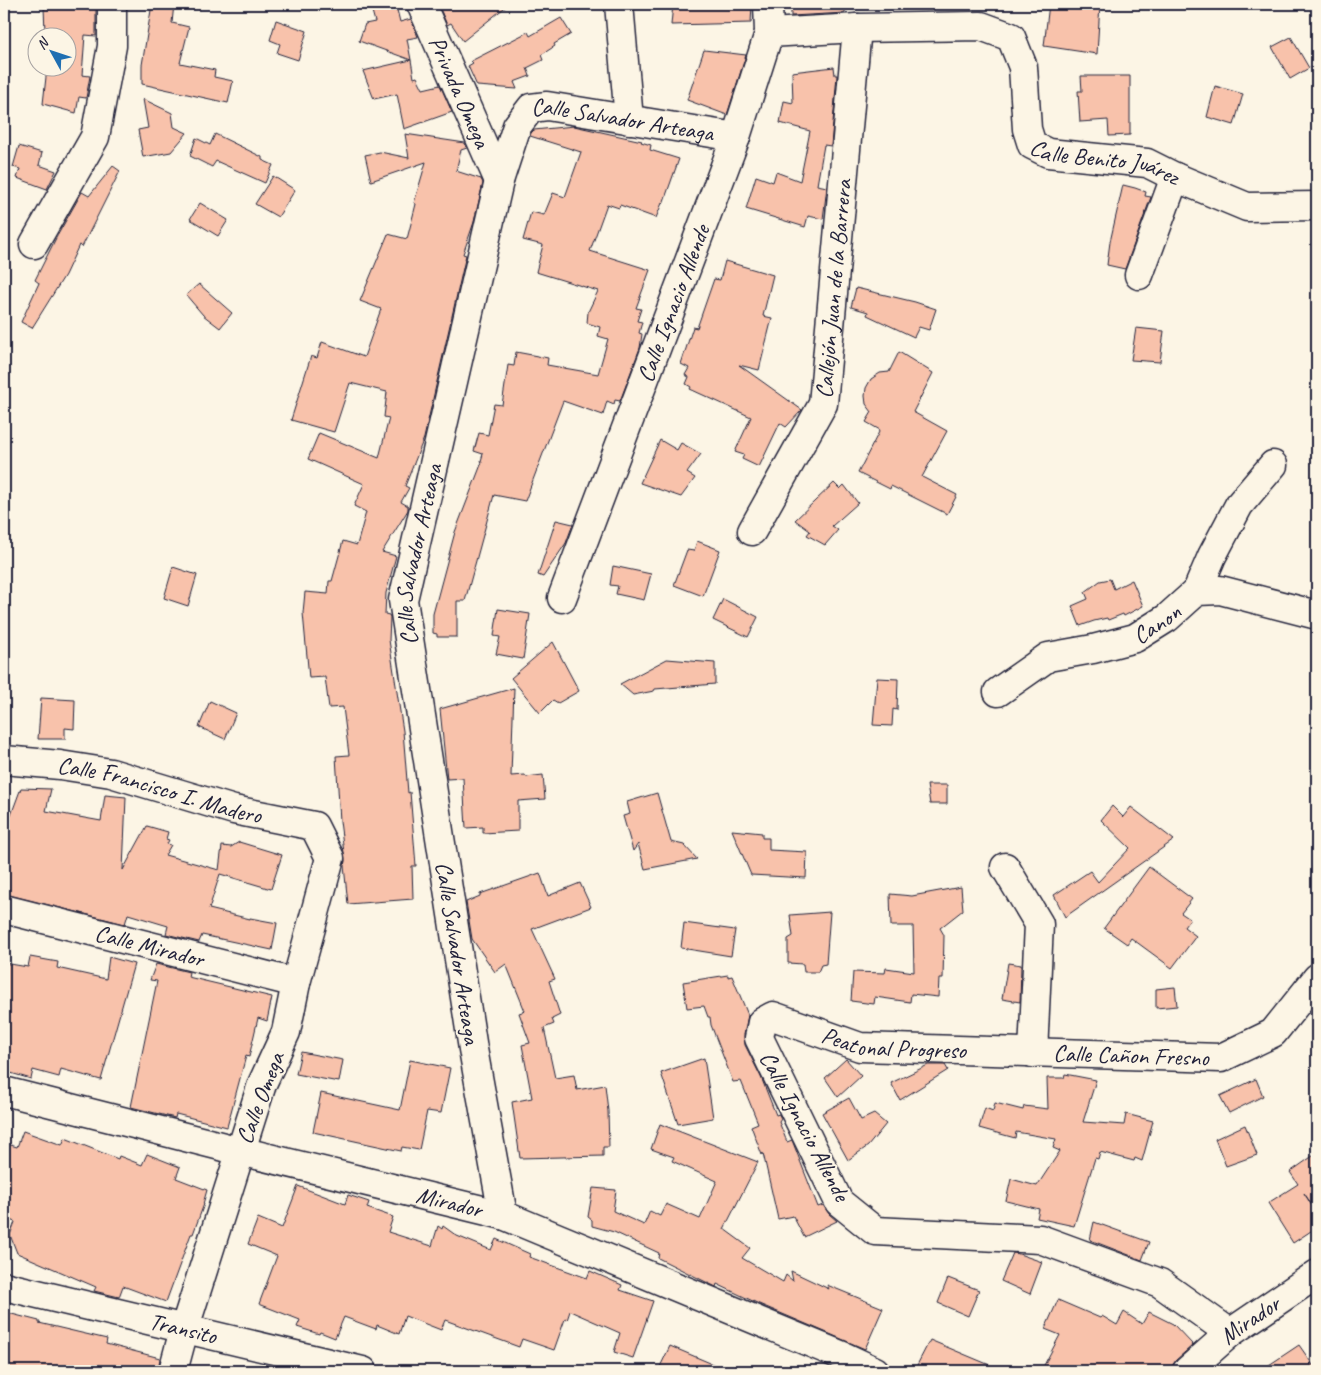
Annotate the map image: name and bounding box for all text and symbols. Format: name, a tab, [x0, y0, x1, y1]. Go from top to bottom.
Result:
north arrow	[28, 28, 78, 78]
street label: Privada Omega	[422, 31, 498, 154]
text: N	[33, 33, 53, 53]
street label: Calle Salvador Arteaga	[529, 90, 717, 148]
street label: Calle Benito Juárez	[1025, 131, 1187, 193]
street label: Callejón Juan de la Barrera	[809, 177, 858, 400]
street label: Calle Ignacio Allende	[630, 218, 717, 386]
street label: Calle Salvador Arteaga	[388, 460, 449, 647]
street label: Canon	[1127, 597, 1188, 651]
street label: Calle Francisco I. Madero	[55, 750, 266, 830]
street label: Calle Salvador Arteaga	[429, 860, 487, 1048]
street label: Calle Mirador	[92, 918, 209, 975]
street label: Peatonal Progreso	[818, 1020, 968, 1065]
street label: Calle Cañon Fresno	[1053, 1038, 1211, 1073]
street label: Calle Ignacio Allende	[753, 1046, 858, 1208]
street label: Calle Omega	[229, 1047, 292, 1148]
street label: Mirador	[413, 1179, 488, 1225]
street label: Mirador	[1213, 1287, 1288, 1351]
street label: Transito	[146, 1306, 221, 1351]

